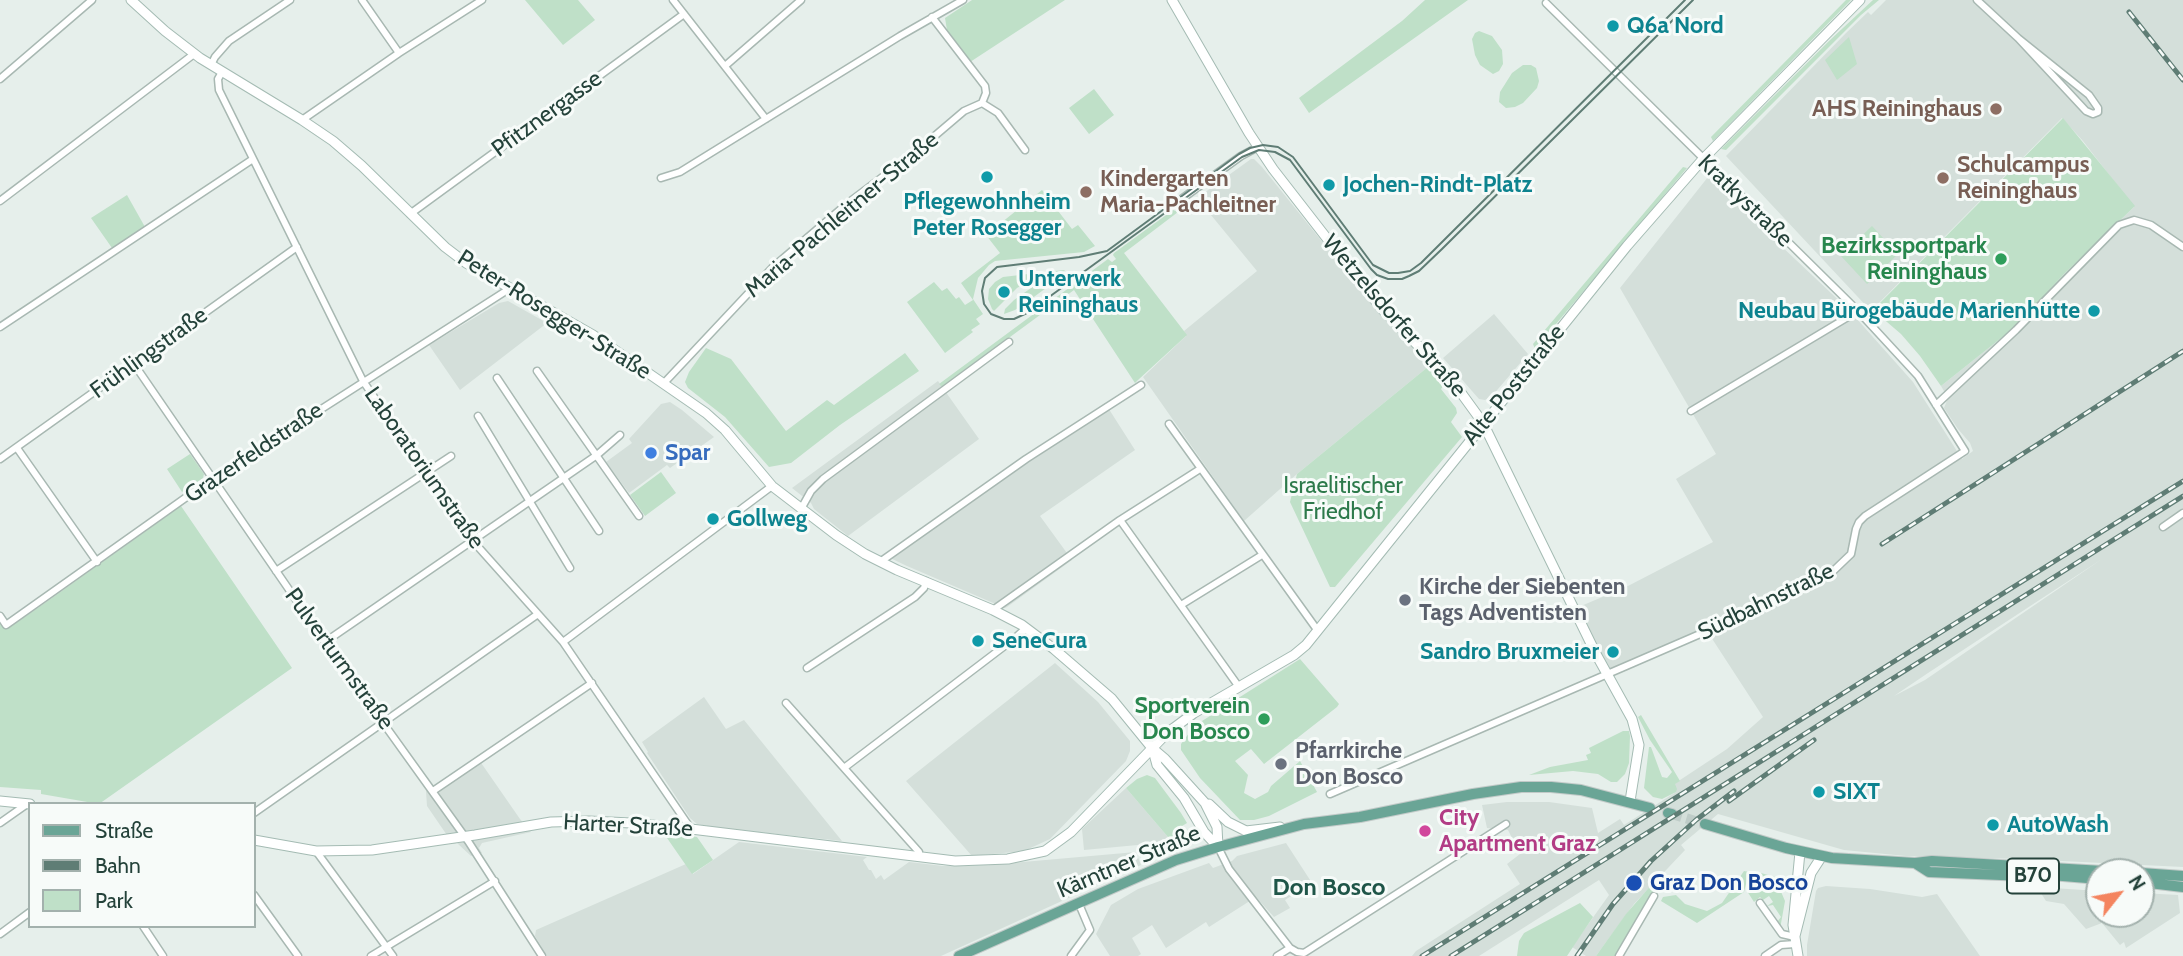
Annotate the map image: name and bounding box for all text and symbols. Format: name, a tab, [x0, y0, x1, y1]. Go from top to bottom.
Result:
place label: Q6a Nord	[1627, 12, 1724, 40]
marker: Q6a Nord	[1605, 18, 1621, 34]
street label: Pfitznergasse	[487, 65, 607, 163]
place label: AHS Reininghaus	[1812, 95, 1982, 123]
marker: AHS Reininghaus	[1988, 101, 2004, 117]
street label: Maria-Pachleitner-Straße	[740, 126, 944, 304]
street label: Kratkystraße	[1692, 149, 1798, 253]
place label: Schulcampus Reininghaus	[1957, 151, 2090, 205]
place label: Kindergarten Maria-Pachleitner	[1100, 165, 1276, 219]
marker: Pflegewohnheim Peter Rosegger	[979, 169, 995, 185]
marker: Schulcampus Reininghaus	[1935, 170, 1951, 186]
place label: Jochen-Rindt-Platz	[1343, 171, 1532, 199]
marker: Jochen-Rindt-Platz	[1321, 177, 1337, 193]
marker: Kindergarten Maria-Pachleitner	[1078, 184, 1094, 200]
place label: Pflegewohnheim Peter Rosegger	[903, 188, 1071, 242]
street label: Wetzelsdorfer Straße	[1316, 229, 1472, 403]
place label: Bezirkssportpark Reininghaus	[1821, 232, 1987, 286]
street label: Peter-Rosegger-Straße	[452, 244, 656, 386]
marker: Bezirkssportpark Reininghaus	[1993, 251, 2009, 267]
place label: Unterwerk Reininghaus	[1018, 265, 1138, 319]
marker: Unterwerk Reininghaus	[996, 284, 1012, 300]
place label: Neubau Bürogebäude Marienhütte	[1738, 297, 2080, 325]
street label: Frühlingstraße	[85, 301, 213, 405]
marker: Neubau Bürogebäude Marienhütte	[2086, 303, 2102, 319]
street label: Alte Poststraße	[1457, 319, 1571, 451]
street label: Laboratoriumstraße	[358, 382, 490, 554]
street label: Grazerfeldstraße	[180, 397, 328, 509]
place label: Spar	[665, 439, 710, 467]
marker: Spar	[643, 445, 659, 461]
park label: Israelitischer Friedhof	[1283, 472, 1403, 526]
place label: Gollweg	[727, 505, 807, 533]
marker: Gollweg	[705, 511, 721, 527]
street label: Südbahnstraße	[1694, 557, 1838, 647]
place label: Kirche der Siebenten Tags Adventisten	[1419, 573, 1625, 627]
street label: Pulverturmstraße	[278, 583, 400, 735]
marker: Kirche der Siebenten Tags Adventisten	[1397, 592, 1413, 608]
place label: SeneCura	[992, 627, 1087, 655]
marker: SeneCura	[970, 633, 986, 649]
place label: Sandro Bruxmeier	[1420, 638, 1599, 666]
marker: Sandro Bruxmeier	[1605, 644, 1621, 660]
place label: Sportverein Don Bosco	[1135, 692, 1250, 746]
marker: Sportverein Don Bosco	[1256, 711, 1272, 727]
place label: Pfarrkirche Don Bosco	[1295, 737, 1403, 791]
marker: Pfarrkirche Don Bosco	[1273, 756, 1289, 772]
place label: SIXT	[1833, 778, 1880, 806]
marker: SIXT	[1811, 784, 1827, 800]
legend	[28, 802, 256, 928]
place label: City Apartment Graz	[1439, 804, 1596, 858]
street label: Harter Straße	[562, 809, 694, 843]
place label: AutoWash	[2007, 811, 2109, 839]
marker: AutoWash	[1985, 817, 2001, 833]
text: Straße	[95, 818, 153, 843]
street label: Kärntner Straße	[1053, 819, 1205, 905]
marker: City Apartment Graz	[1417, 823, 1433, 839]
text: Bahn	[95, 853, 141, 878]
road number: B70	[2007, 858, 2059, 894]
north arrow	[2085, 858, 2155, 928]
place label: Graz Don Bosco	[1650, 869, 1808, 897]
text: N	[2123, 871, 2150, 895]
marker: Graz Don Bosco	[1624, 873, 1644, 893]
district label: Don Bosco	[1273, 874, 1385, 902]
text: Park	[95, 888, 133, 913]

